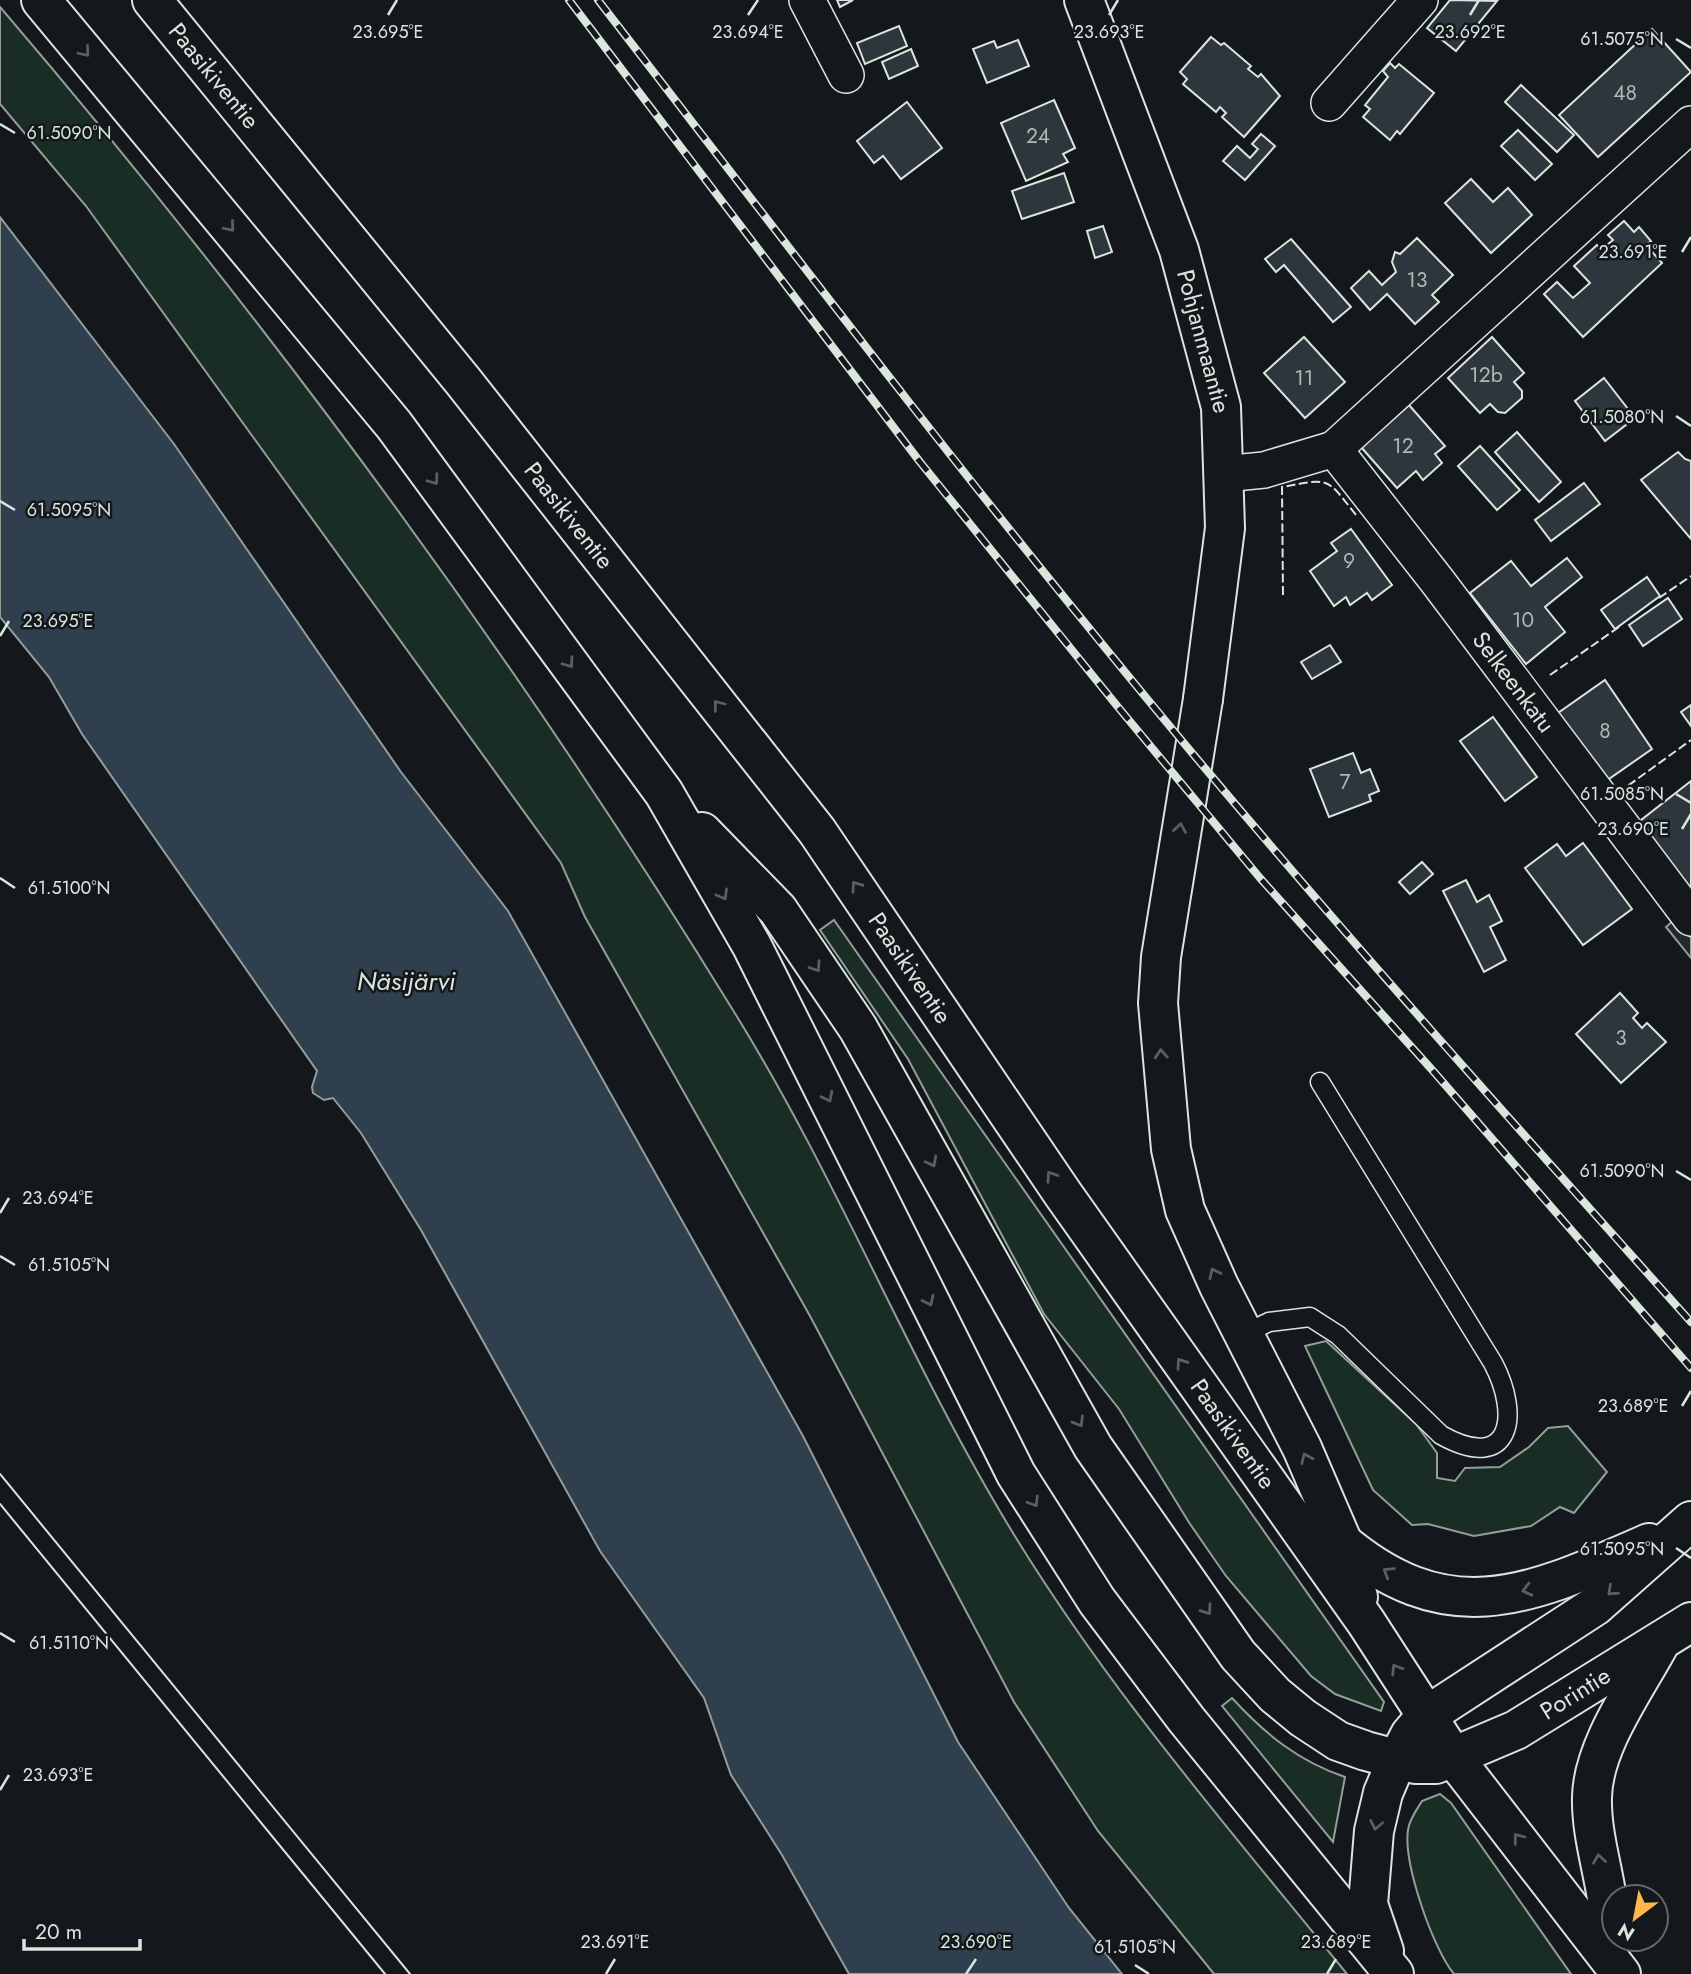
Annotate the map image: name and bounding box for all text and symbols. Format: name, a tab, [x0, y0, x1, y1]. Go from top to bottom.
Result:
street label: Paasikiventie	[160, 15, 268, 136]
text: 23.695°E	[353, 19, 424, 45]
text: 23.694°E	[712, 19, 784, 45]
text: 23.693°E	[1074, 19, 1144, 45]
text: 23.692°E	[1434, 19, 1506, 45]
text: 61.5075°N	[1580, 26, 1664, 52]
one-way arrow	[77, 44, 89, 57]
house number: 48	[1613, 78, 1637, 108]
text: 61.5090°N	[27, 120, 111, 146]
house number: 24	[1026, 121, 1050, 151]
one-way arrow	[222, 219, 234, 232]
text: 23.691°E	[1599, 239, 1667, 265]
house number: 13	[1407, 265, 1427, 295]
street label: Pohjanmaantie	[1168, 266, 1240, 417]
house number: 12b	[1469, 360, 1503, 390]
house number: 11	[1295, 363, 1313, 393]
text: 61.5080°N	[1580, 404, 1664, 430]
house number: 12	[1392, 431, 1414, 461]
street label: Paasikiventie	[516, 454, 623, 576]
one-way arrow	[426, 472, 438, 485]
text: 61.5095°N	[27, 497, 111, 523]
house number: 9	[1343, 546, 1355, 576]
house number: 10	[1512, 605, 1534, 635]
text: 23.695°E	[23, 608, 94, 634]
street label: Selkeenkatu	[1464, 624, 1564, 740]
one-way arrow	[561, 655, 573, 668]
one-way arrow	[714, 700, 727, 712]
house number: 8	[1599, 716, 1611, 746]
house number: 7	[1339, 767, 1351, 797]
text: 61.5085°N	[1580, 781, 1664, 807]
text: 23.690°E	[1597, 816, 1669, 842]
one-way arrow	[1172, 822, 1187, 834]
text: 61.5100°N	[28, 875, 110, 901]
one-way arrow	[852, 881, 864, 894]
one-way arrow	[714, 887, 727, 900]
street label: Paasikiventie	[860, 905, 961, 1031]
one-way arrow	[808, 959, 821, 972]
water label: Näsijärvi	[357, 962, 456, 1000]
house number: 3	[1615, 1023, 1627, 1053]
one-way arrow	[1154, 1048, 1169, 1059]
one-way arrow	[819, 1090, 833, 1102]
one-way arrow	[924, 1155, 938, 1167]
text: 61.5090°N	[1580, 1158, 1664, 1184]
one-way arrow	[1047, 1171, 1059, 1184]
text: 23.694°E	[22, 1185, 94, 1211]
text: 61.5105°N	[28, 1252, 110, 1278]
one-way arrow	[1208, 1268, 1222, 1280]
one-way arrow	[920, 1294, 934, 1306]
one-way arrow	[1177, 1358, 1189, 1371]
street label: Paasikiventie	[1182, 1371, 1285, 1496]
text: 23.689°E	[1598, 1393, 1668, 1419]
one-way arrow	[1070, 1414, 1083, 1427]
one-way arrow	[1301, 1452, 1315, 1464]
one-way arrow	[1025, 1494, 1038, 1507]
text: 61.5095°N	[1580, 1536, 1664, 1562]
one-way arrow	[1383, 1568, 1396, 1581]
one-way arrow	[1521, 1582, 1533, 1597]
one-way arrow	[1607, 1582, 1620, 1595]
one-way arrow	[1199, 1602, 1211, 1615]
text: 61.5110°N	[29, 1630, 109, 1656]
street label: Porintie	[1533, 1658, 1617, 1728]
one-way arrow	[1391, 1664, 1404, 1677]
text: 23.693°E	[23, 1762, 93, 1788]
one-way arrow	[1369, 1819, 1384, 1831]
one-way arrow	[1514, 1834, 1527, 1846]
one-way arrow	[1591, 1853, 1606, 1865]
north arrow	[1600, 1883, 1670, 1953]
scale bar	[24, 1908, 140, 1952]
text: 20 m	[35, 1917, 82, 1947]
text: N	[1613, 1917, 1640, 1947]
text: 23.691°E	[581, 1929, 649, 1955]
text: 23.690°E	[940, 1929, 1012, 1955]
text: 23.689°E	[1301, 1929, 1371, 1955]
text: 61.5105°N	[1094, 1934, 1176, 1960]

